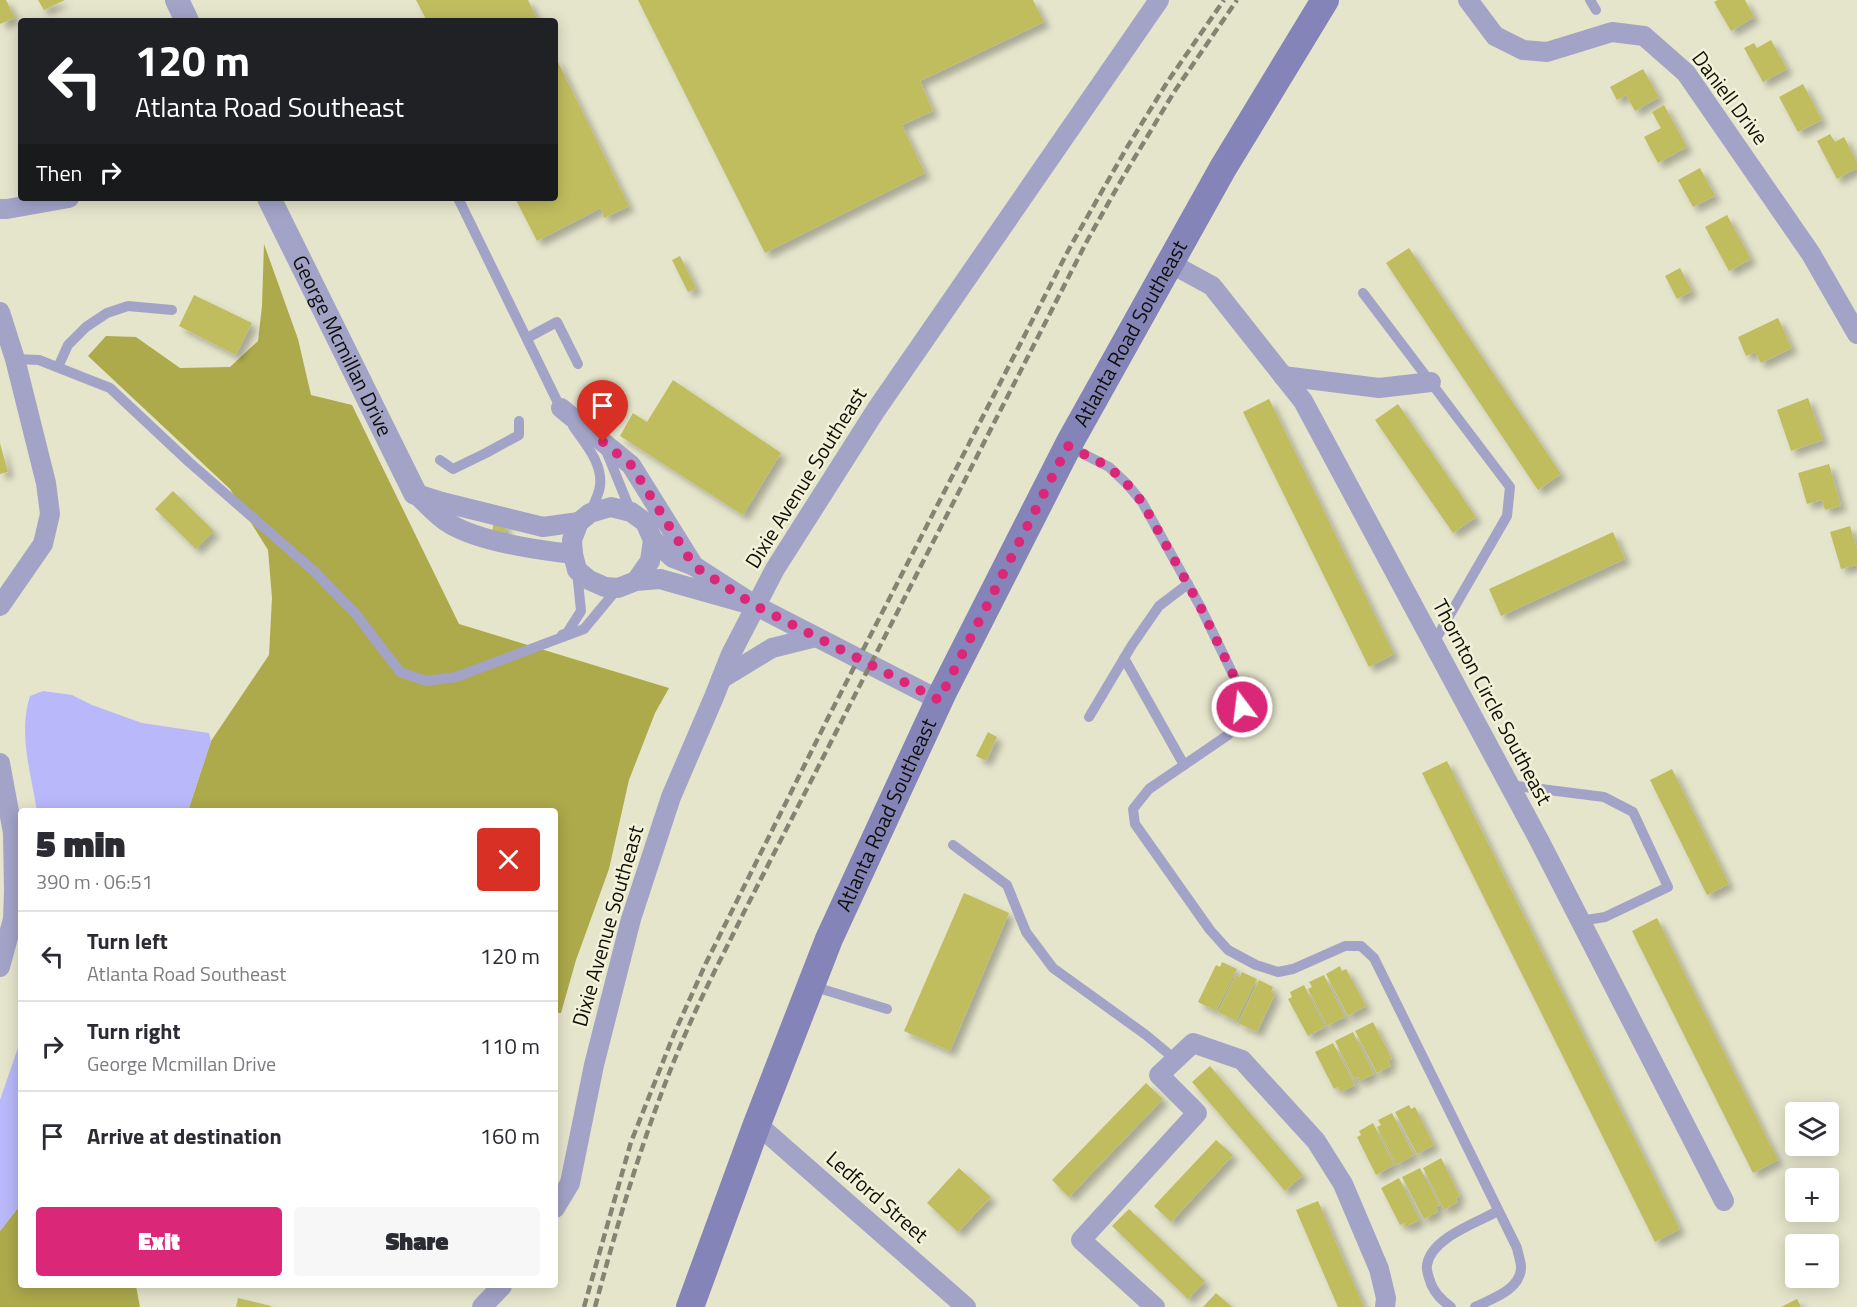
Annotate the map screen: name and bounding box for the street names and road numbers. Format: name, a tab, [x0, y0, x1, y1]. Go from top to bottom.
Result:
street label: Daniell Drive	[1685, 44, 1777, 151]
street label: Atlanta Road Southeast	[1065, 233, 1195, 432]
street label: George Mcmillan Drive	[285, 249, 402, 442]
street label: Dixie Avenue Southeast	[736, 380, 874, 574]
street label: Thornton Circle Southeast	[1425, 593, 1561, 811]
street label: Atlanta Road Southeast	[827, 712, 944, 916]
street label: Dixie Avenue Southeast	[563, 821, 651, 1030]
street label: Ledford Street	[819, 1143, 936, 1250]

